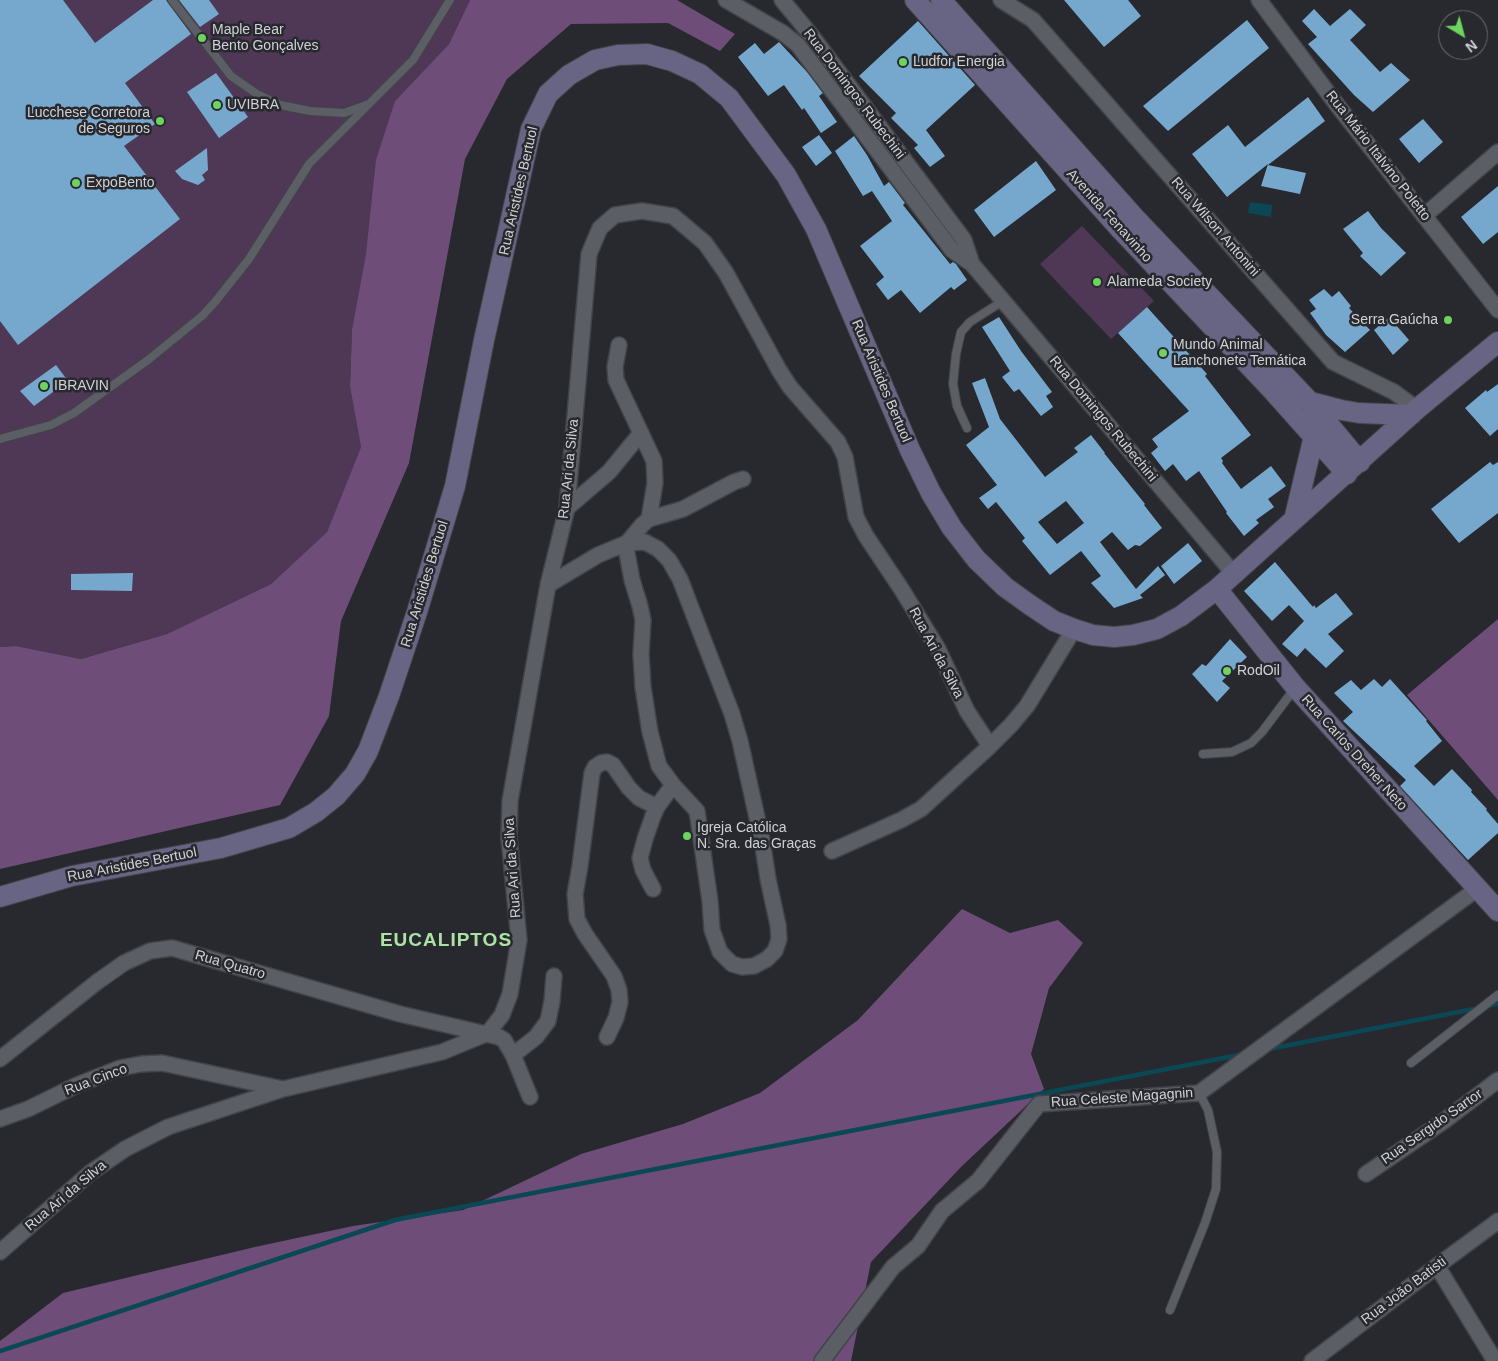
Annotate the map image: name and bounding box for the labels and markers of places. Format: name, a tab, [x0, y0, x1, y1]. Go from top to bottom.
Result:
place label: Maple Bear Bento Gonçalves	[212, 22, 319, 54]
marker: Maple Bear Bento Gonçalves	[196, 32, 208, 44]
place label: Ludfor Energia	[913, 54, 1005, 70]
marker: Ludfor Energia	[897, 56, 909, 68]
place label: UVIBRA	[227, 97, 279, 113]
marker: UVIBRA	[211, 99, 223, 111]
place label: Lucchese Corretora de Seguros	[27, 105, 150, 138]
marker: Lucchese Corretora de Seguros	[154, 115, 166, 127]
place label: ExpoBento	[86, 175, 154, 191]
marker: ExpoBento	[70, 177, 82, 189]
place label: Alameda Society	[1107, 274, 1212, 290]
marker: Alameda Society	[1091, 276, 1103, 288]
place label: Serra Gaúcha	[1351, 312, 1438, 328]
marker: Serra Gaúcha	[1442, 314, 1454, 326]
place label: Mundo Animal Lanchonete Temática	[1173, 337, 1306, 370]
marker: Mundo Animal Lanchonete Temática	[1157, 347, 1169, 359]
place label: IBRAVIN	[54, 378, 109, 394]
marker: IBRAVIN	[38, 380, 50, 392]
place label: RodOil	[1237, 663, 1280, 679]
marker: RodOil	[1221, 665, 1233, 677]
place label: Igreja Católica N. Sra. das Graças	[697, 820, 816, 852]
marker: Igreja Católica N. Sra. das Graças	[681, 830, 693, 842]

